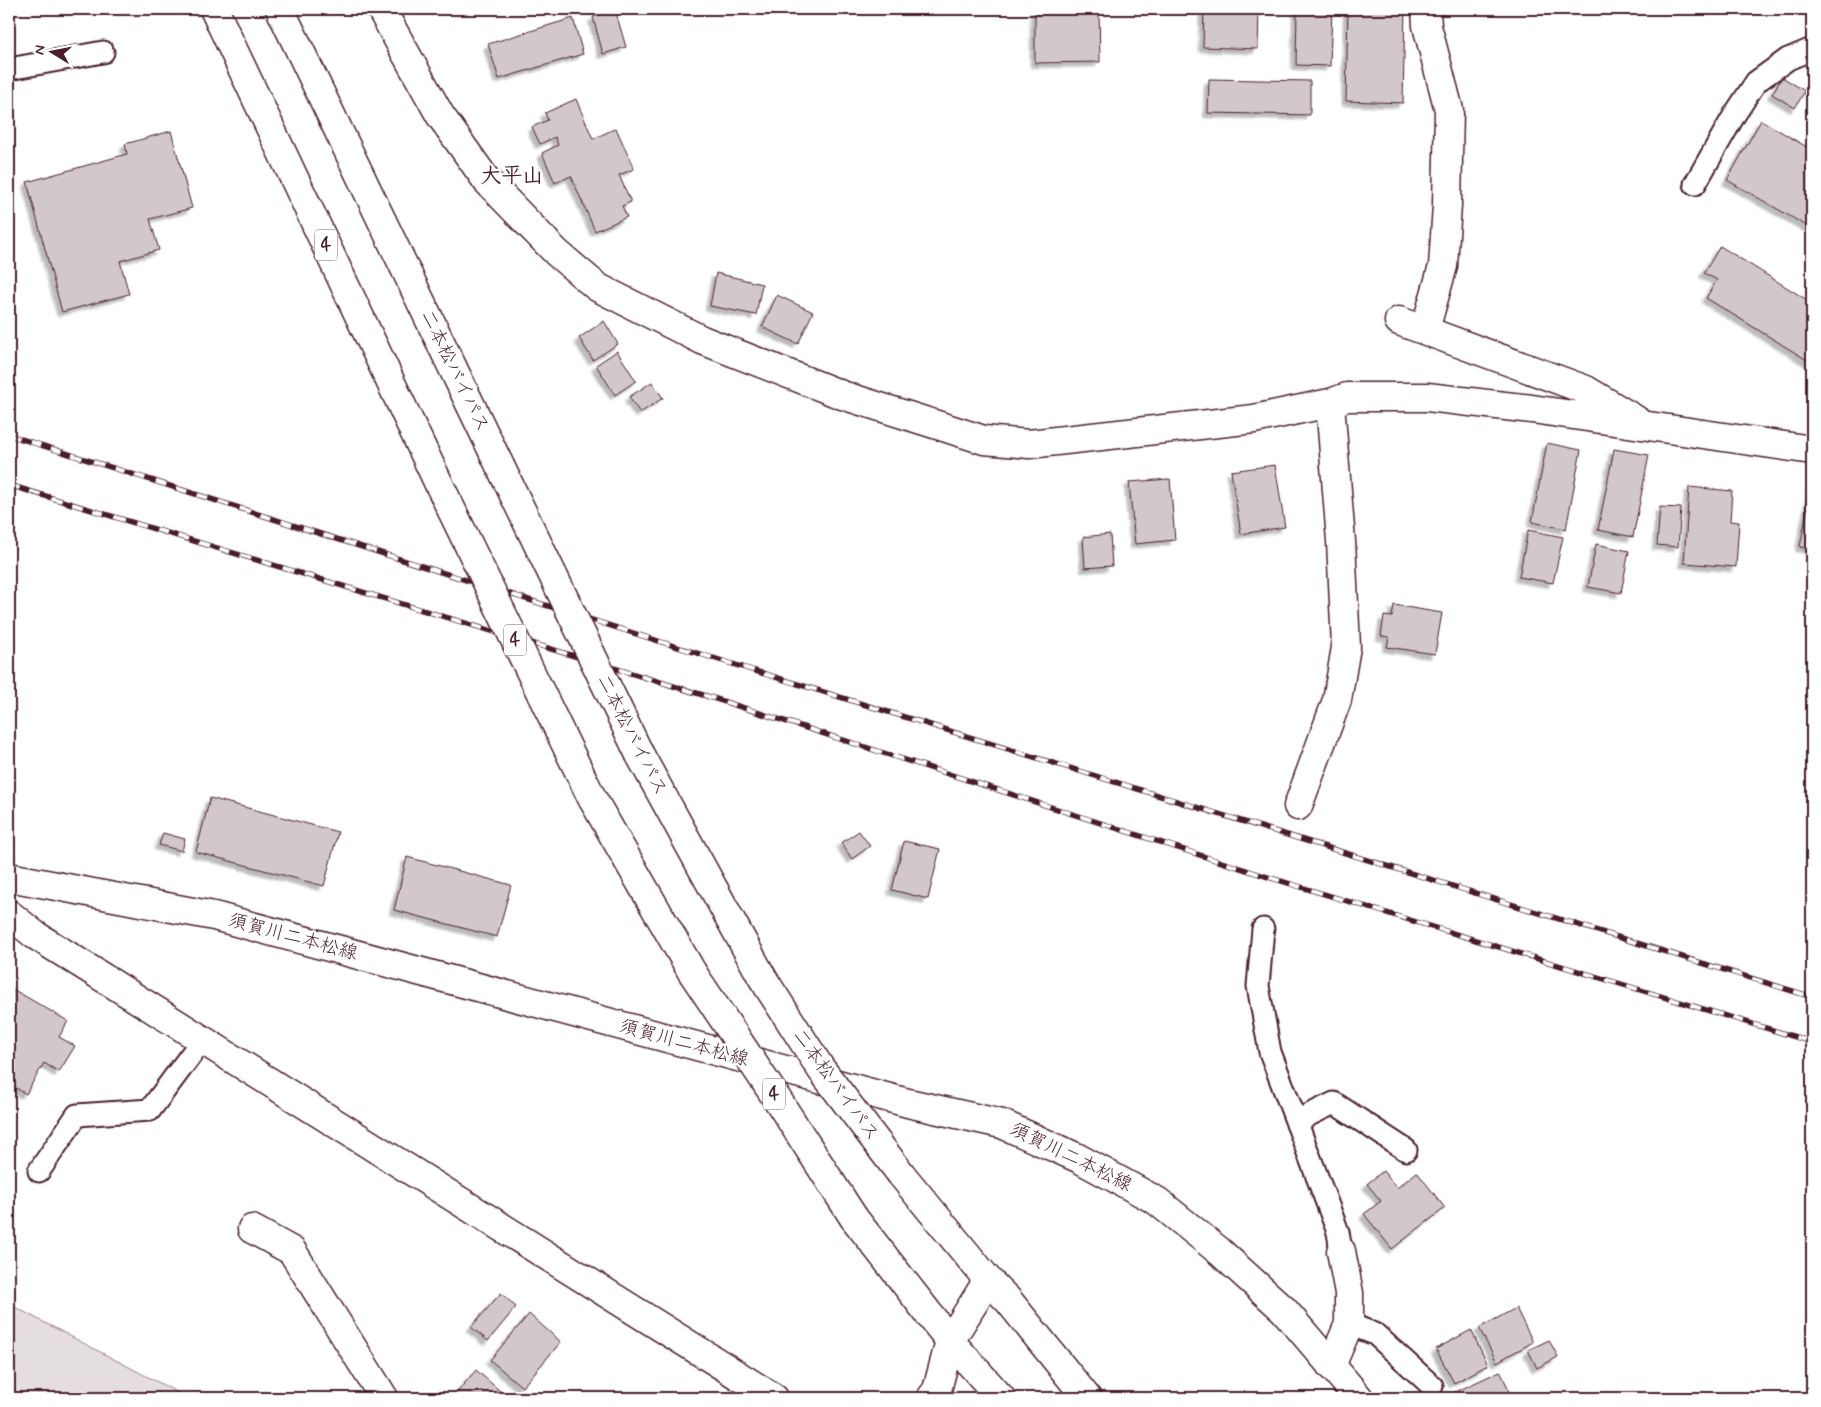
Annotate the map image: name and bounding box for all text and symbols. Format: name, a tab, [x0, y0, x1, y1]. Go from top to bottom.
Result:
north arrow	[28, 28, 78, 78]
text: N	[31, 44, 50, 56]
district label: 大平山	[481, 162, 544, 190]
road number: 4	[315, 230, 337, 260]
street label: 二本松バイパス	[415, 306, 495, 436]
road number: 4	[504, 624, 526, 656]
street label: 二本松バイパス	[591, 670, 673, 800]
street label: 須賀川二本松線	[226, 908, 360, 966]
street label: 須賀川二本松線	[617, 1014, 751, 1072]
street label: 二本松バイパス	[787, 1024, 885, 1146]
road number: 4	[763, 1078, 785, 1110]
street label: 須賀川二本松線	[1006, 1117, 1136, 1197]

